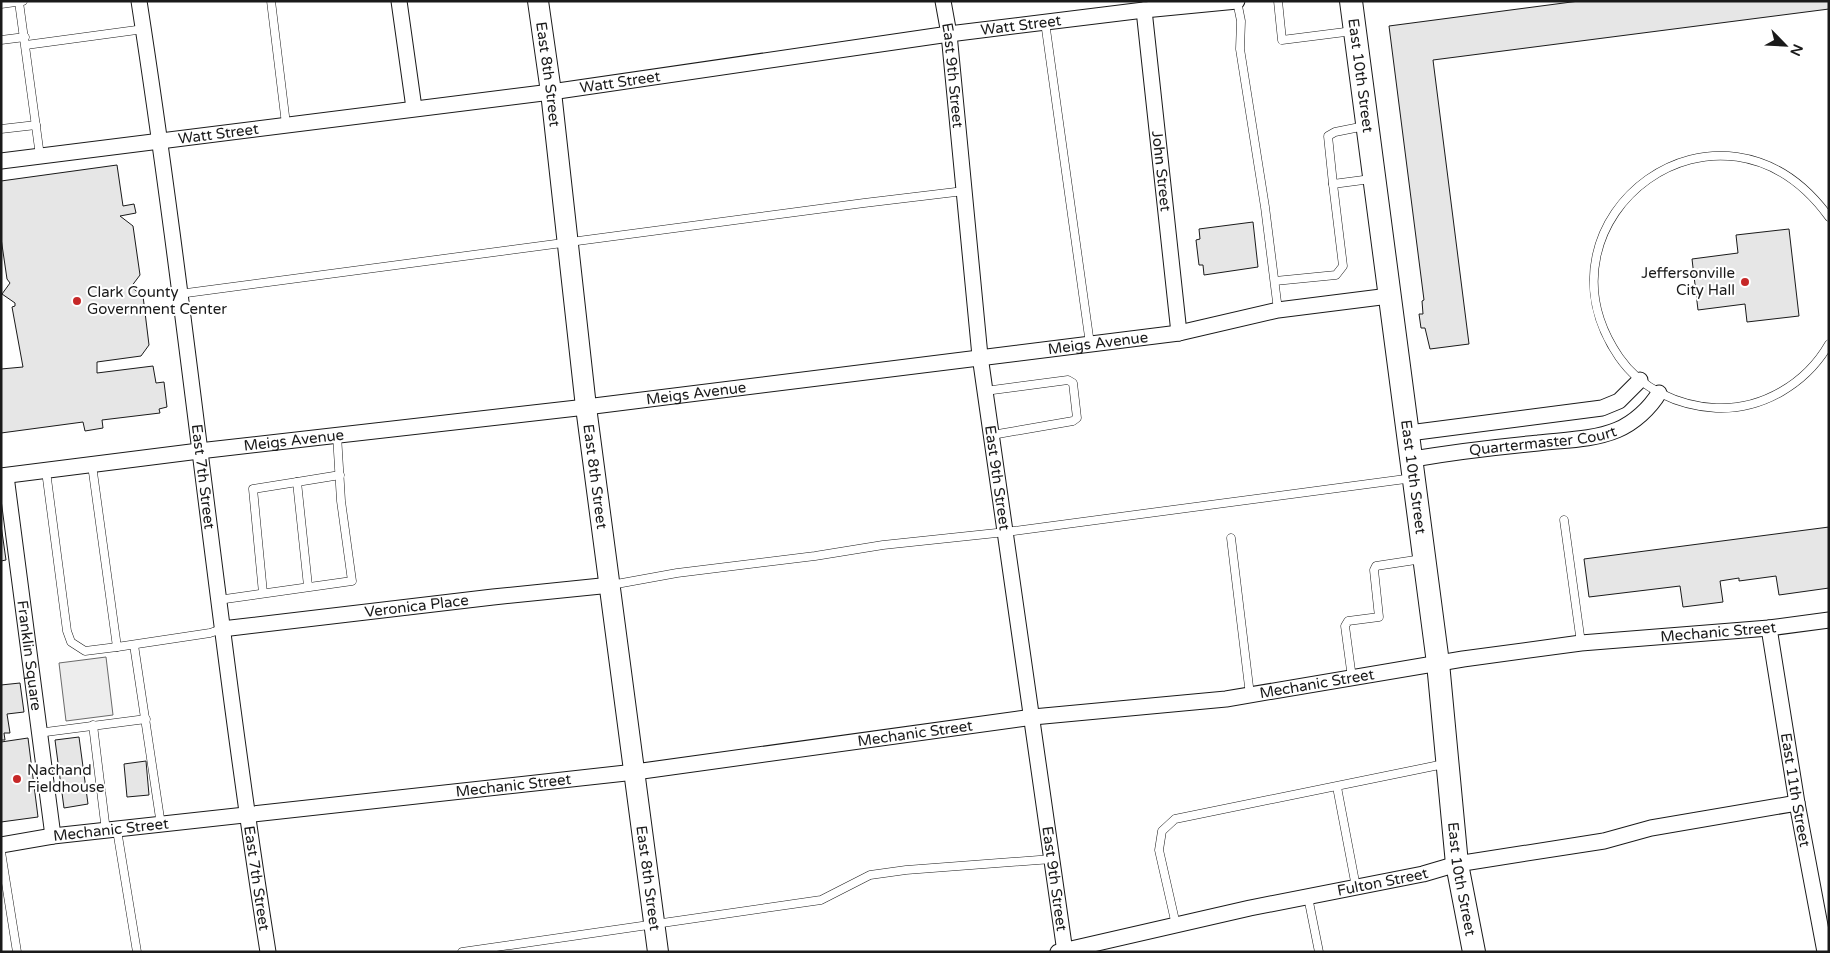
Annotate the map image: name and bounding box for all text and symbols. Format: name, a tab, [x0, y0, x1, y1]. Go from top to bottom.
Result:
street label: Watt Street	[980, 11, 1063, 39]
street label: East 10th Street	[1344, 17, 1377, 134]
north arrow	[1760, 20, 1810, 70]
street label: East 8th Street	[532, 21, 564, 128]
street label: East 9th Street	[938, 21, 967, 129]
text: N	[1786, 41, 1806, 59]
street label: Watt Street	[579, 67, 662, 97]
street label: Watt Street	[177, 120, 260, 148]
street label: John Street	[1148, 130, 1175, 213]
place label: Jeffersonville City Hall	[1641, 264, 1735, 299]
marker: Jeffersonville City Hall	[1739, 276, 1751, 288]
place label: Clark County Government Center	[87, 283, 227, 318]
marker: Clark County Government Center	[71, 295, 83, 307]
street label: Meigs Avenue	[1047, 328, 1149, 358]
street label: Meigs Avenue	[645, 378, 747, 408]
street label: East 10th Street	[1397, 419, 1430, 535]
street label: Quartermaster Court	[1468, 422, 1619, 460]
street label: East 7th Street	[188, 423, 219, 531]
street label: East 8th Street	[579, 423, 611, 530]
street label: East 9th Street	[981, 424, 1014, 532]
street label: Meigs Avenue	[243, 426, 345, 455]
street label: Veronica Place	[364, 591, 470, 621]
street label: Franklin Square	[13, 599, 46, 712]
street label: Mechanic Street	[1660, 618, 1777, 646]
street label: Mechanic Street	[1258, 665, 1376, 702]
street label: Mechanic Street	[856, 716, 974, 750]
street label: East 11th Street	[1777, 732, 1814, 849]
place label: Nachand Fieldhouse	[27, 761, 104, 796]
street label: Mechanic Street	[455, 770, 572, 801]
marker: Nachand Fieldhouse	[11, 773, 23, 785]
street label: Mechanic Street	[52, 814, 170, 845]
street label: East 10th Street	[1444, 821, 1480, 938]
street label: East 7th Street	[240, 824, 274, 932]
street label: East 8th Street	[632, 824, 664, 932]
street label: East 9th Street	[1038, 825, 1071, 933]
street label: Fulton Street	[1336, 864, 1430, 900]

